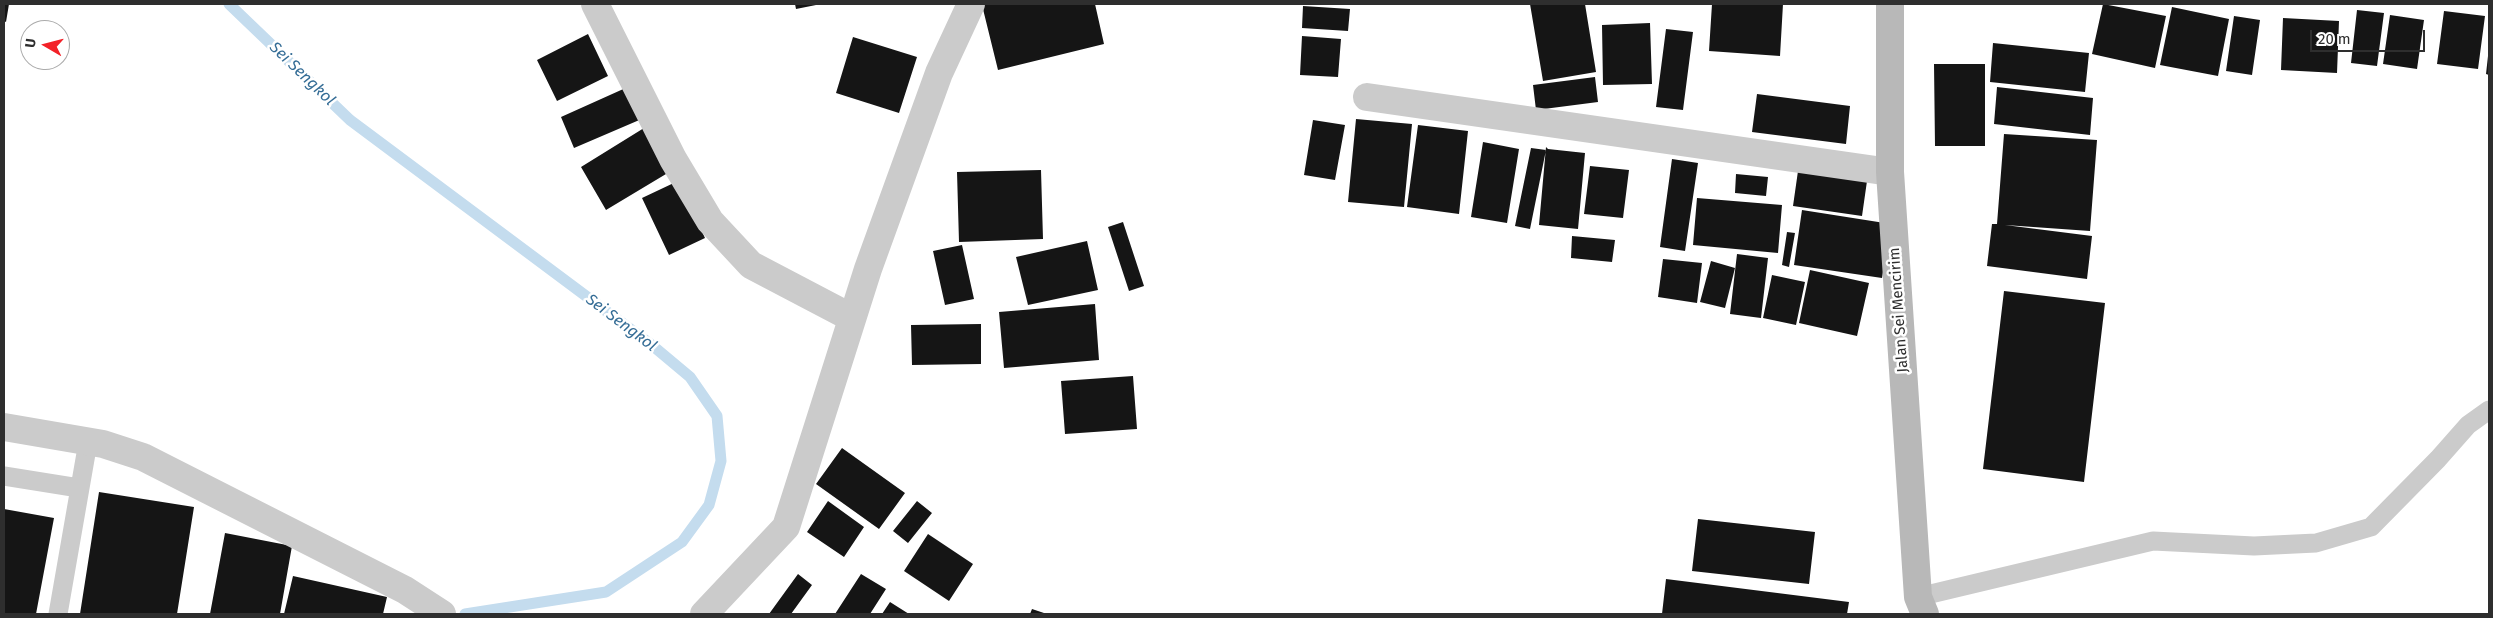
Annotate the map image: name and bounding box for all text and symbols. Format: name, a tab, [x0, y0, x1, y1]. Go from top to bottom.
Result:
north arrow	[20, 20, 70, 70]
scale bar	[2313, 20, 2428, 52]
text: 20 m	[2318, 30, 2351, 48]
text: U	[22, 37, 40, 49]
water label: Sei Sengkol	[265, 38, 339, 110]
street label: Jalan Sei Mencirim	[1886, 247, 1912, 373]
water label: Sei Sengkol	[582, 290, 660, 356]

